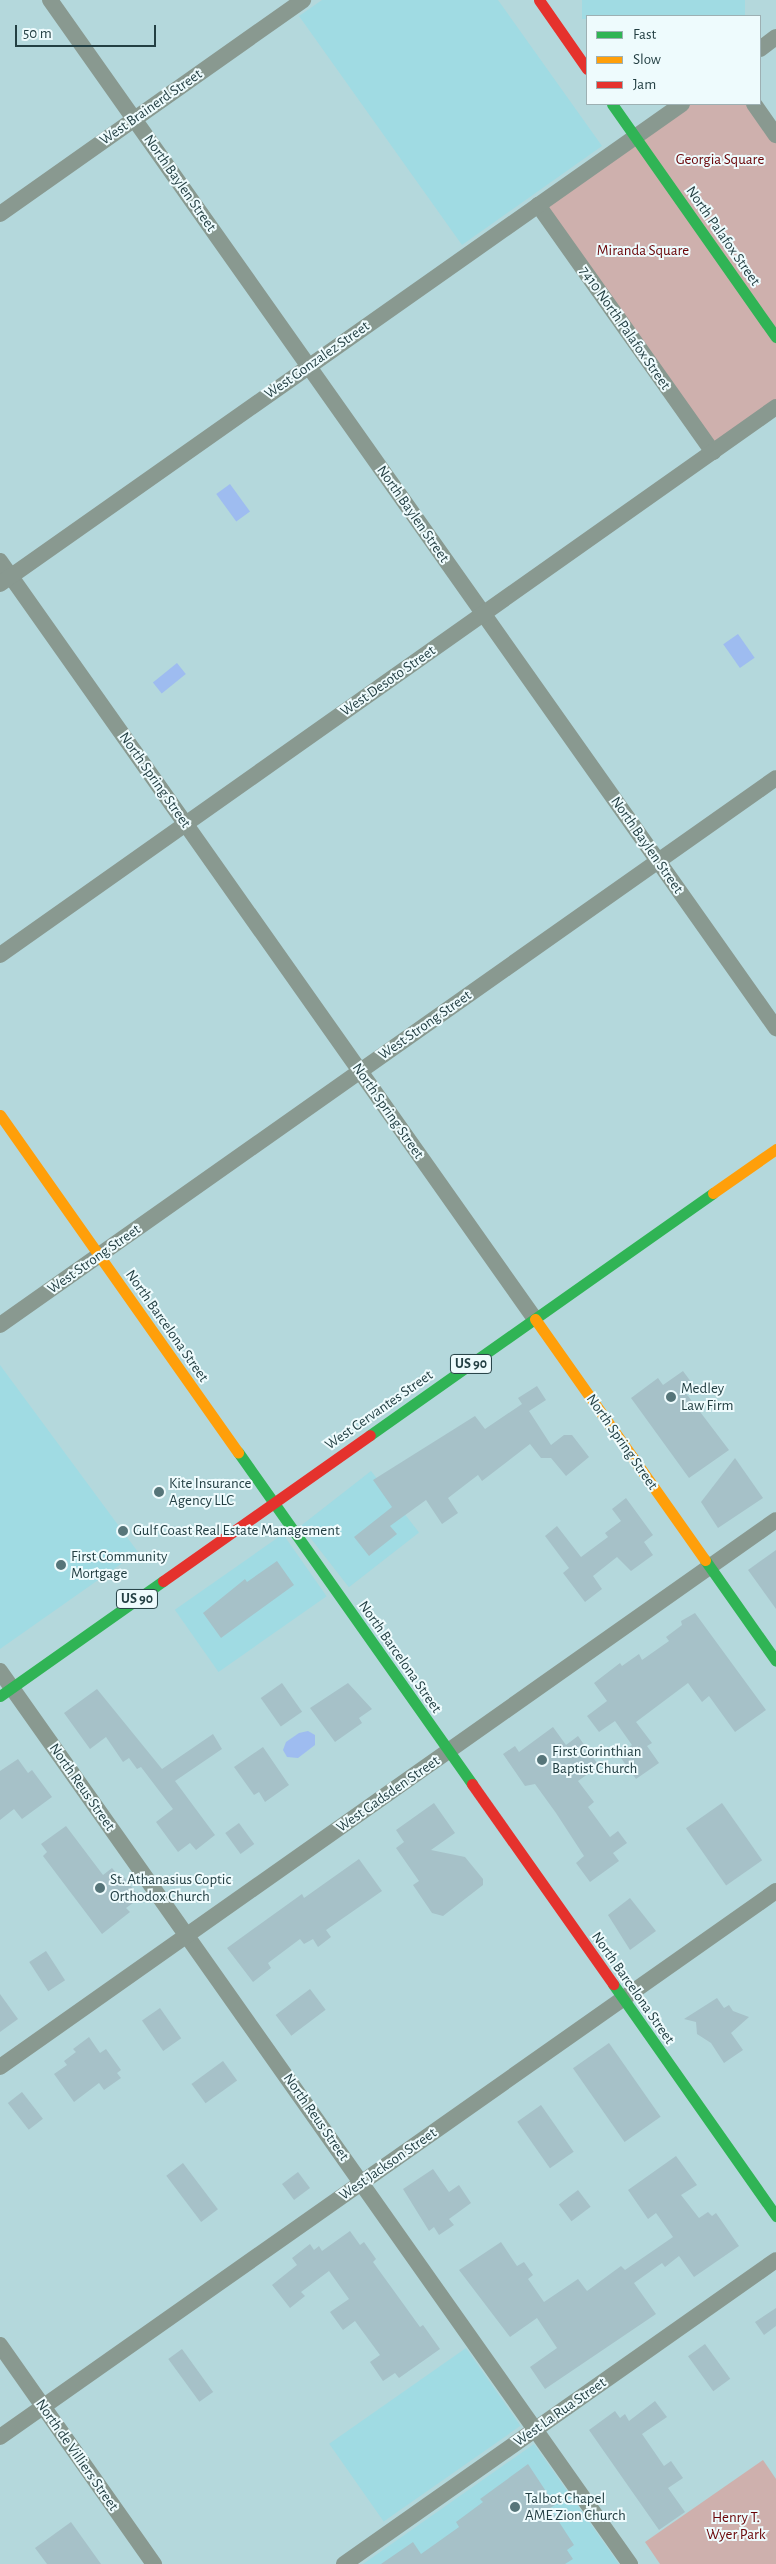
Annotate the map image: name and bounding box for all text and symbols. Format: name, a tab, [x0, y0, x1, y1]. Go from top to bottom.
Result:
scale bar	[18, 15, 159, 47]
legend	[586, 15, 761, 105]
text: 50 m	[23, 26, 52, 41]
text: Fast	[633, 27, 656, 42]
text: Slow	[633, 52, 661, 67]
street label: West Brainerd Street	[96, 65, 206, 149]
text: Jam	[633, 77, 656, 92]
street label: North Baylen Street	[140, 131, 220, 235]
park label: Georgia Square	[676, 151, 764, 169]
street label: North Palafox Street	[682, 183, 764, 289]
park label: Miranda Square	[597, 242, 689, 260]
street label: 7410 North Palafox Street	[576, 263, 674, 393]
street label: West Gonzalez Street	[261, 317, 373, 403]
street label: North Baylen Street	[373, 462, 453, 566]
street label: West Desoto Street	[337, 642, 439, 720]
street label: North Spring Street	[115, 729, 195, 831]
street label: North Baylen Street	[607, 793, 687, 897]
street label: West Strong Street	[375, 986, 475, 1064]
street label: North Spring Street	[348, 1060, 428, 1162]
street label: West Strong Street	[44, 1220, 144, 1298]
street label: North Barcelona Street	[122, 1266, 212, 1386]
road number: US 90	[450, 1352, 492, 1376]
street label: West Cervantes Street	[322, 1366, 436, 1454]
place label: Medley Law Firm	[681, 1379, 734, 1414]
street label: North Spring Street	[582, 1391, 662, 1493]
marker: Medley Law Firm	[665, 1391, 677, 1403]
place label: Kite Insurance Agency LLC	[169, 1474, 251, 1509]
marker: Kite Insurance Agency LLC	[153, 1486, 165, 1498]
place label: Gulf Coast Real Estate Management	[133, 1522, 340, 1540]
marker: Gulf Coast Real Estate Management	[117, 1525, 129, 1537]
place label: First Community Mortgage	[71, 1547, 167, 1582]
marker: First Community Mortgage	[55, 1559, 67, 1571]
road number: US 90	[116, 1588, 158, 1610]
street label: North Barcelona Street	[355, 1597, 445, 1717]
street label: North Reus Street	[45, 1740, 119, 1834]
place label: First Corinthian Baptist Church	[552, 1742, 641, 1777]
street label: West Gadsden Street	[333, 1752, 443, 1836]
marker: First Corinthian Baptist Church	[536, 1754, 548, 1766]
place label: St. Athanasius Coptic Orthodox Church	[110, 1870, 231, 1905]
marker: St. Athanasius Coptic Orthodox Church	[94, 1882, 106, 1894]
street label: North Barcelona Street	[588, 1928, 678, 2048]
street label: North Reus Street	[279, 2070, 353, 2164]
street label: West Jackson Street	[336, 2124, 440, 2204]
street label: West La Rua Street	[510, 2374, 610, 2450]
street label: North de Villiers Street	[32, 2396, 122, 2514]
place label: Talbot Chapel AME Zion Church	[525, 2489, 626, 2524]
marker: Talbot Chapel AME Zion Church	[509, 2501, 521, 2513]
park label: Henry T. Wyer Park	[706, 2508, 766, 2543]

